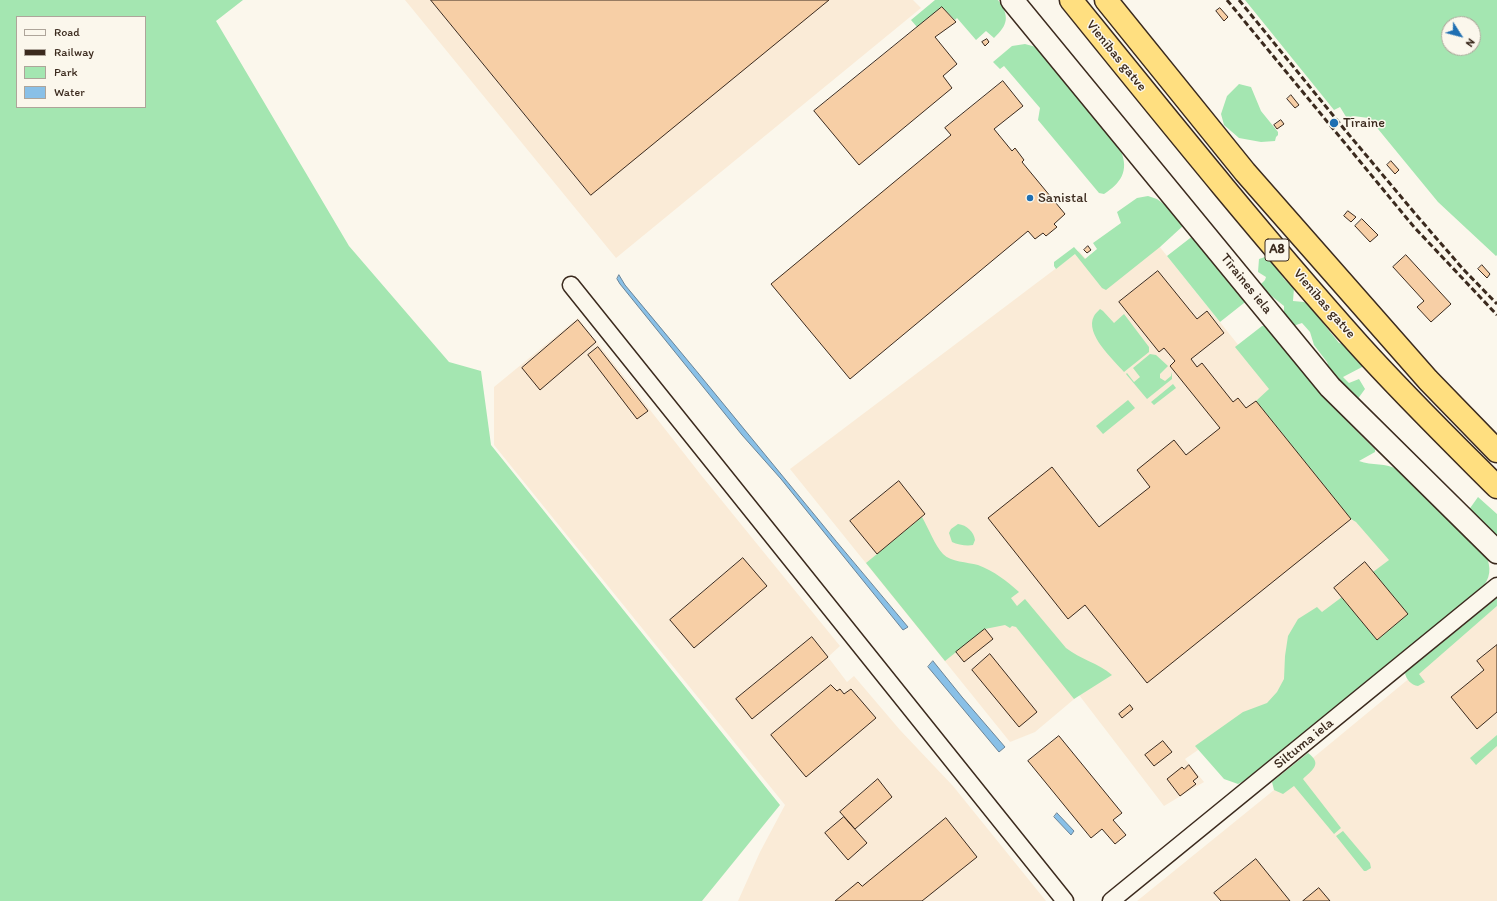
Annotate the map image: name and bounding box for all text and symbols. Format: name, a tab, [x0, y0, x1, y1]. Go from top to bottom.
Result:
legend	[16, 16, 146, 108]
north arrow	[1441, 16, 1481, 56]
street label: Vienības gatve	[1082, 17, 1150, 95]
text: Road	[54, 25, 80, 39]
text: N	[1463, 36, 1478, 50]
text: Railway	[54, 45, 94, 59]
text: Park	[54, 65, 78, 79]
text: Water	[54, 85, 85, 99]
place label: Tīraine	[1343, 115, 1385, 131]
marker: Tīraine	[1328, 117, 1340, 129]
place label: Sanistal	[1038, 190, 1087, 206]
marker: Sanistal	[1025, 193, 1035, 203]
road number: A8	[1265, 239, 1289, 261]
street label: Tīraines iela	[1217, 250, 1275, 318]
street label: Vienības gatve	[1289, 266, 1359, 342]
street label: Siltuma iela	[1271, 715, 1337, 773]

